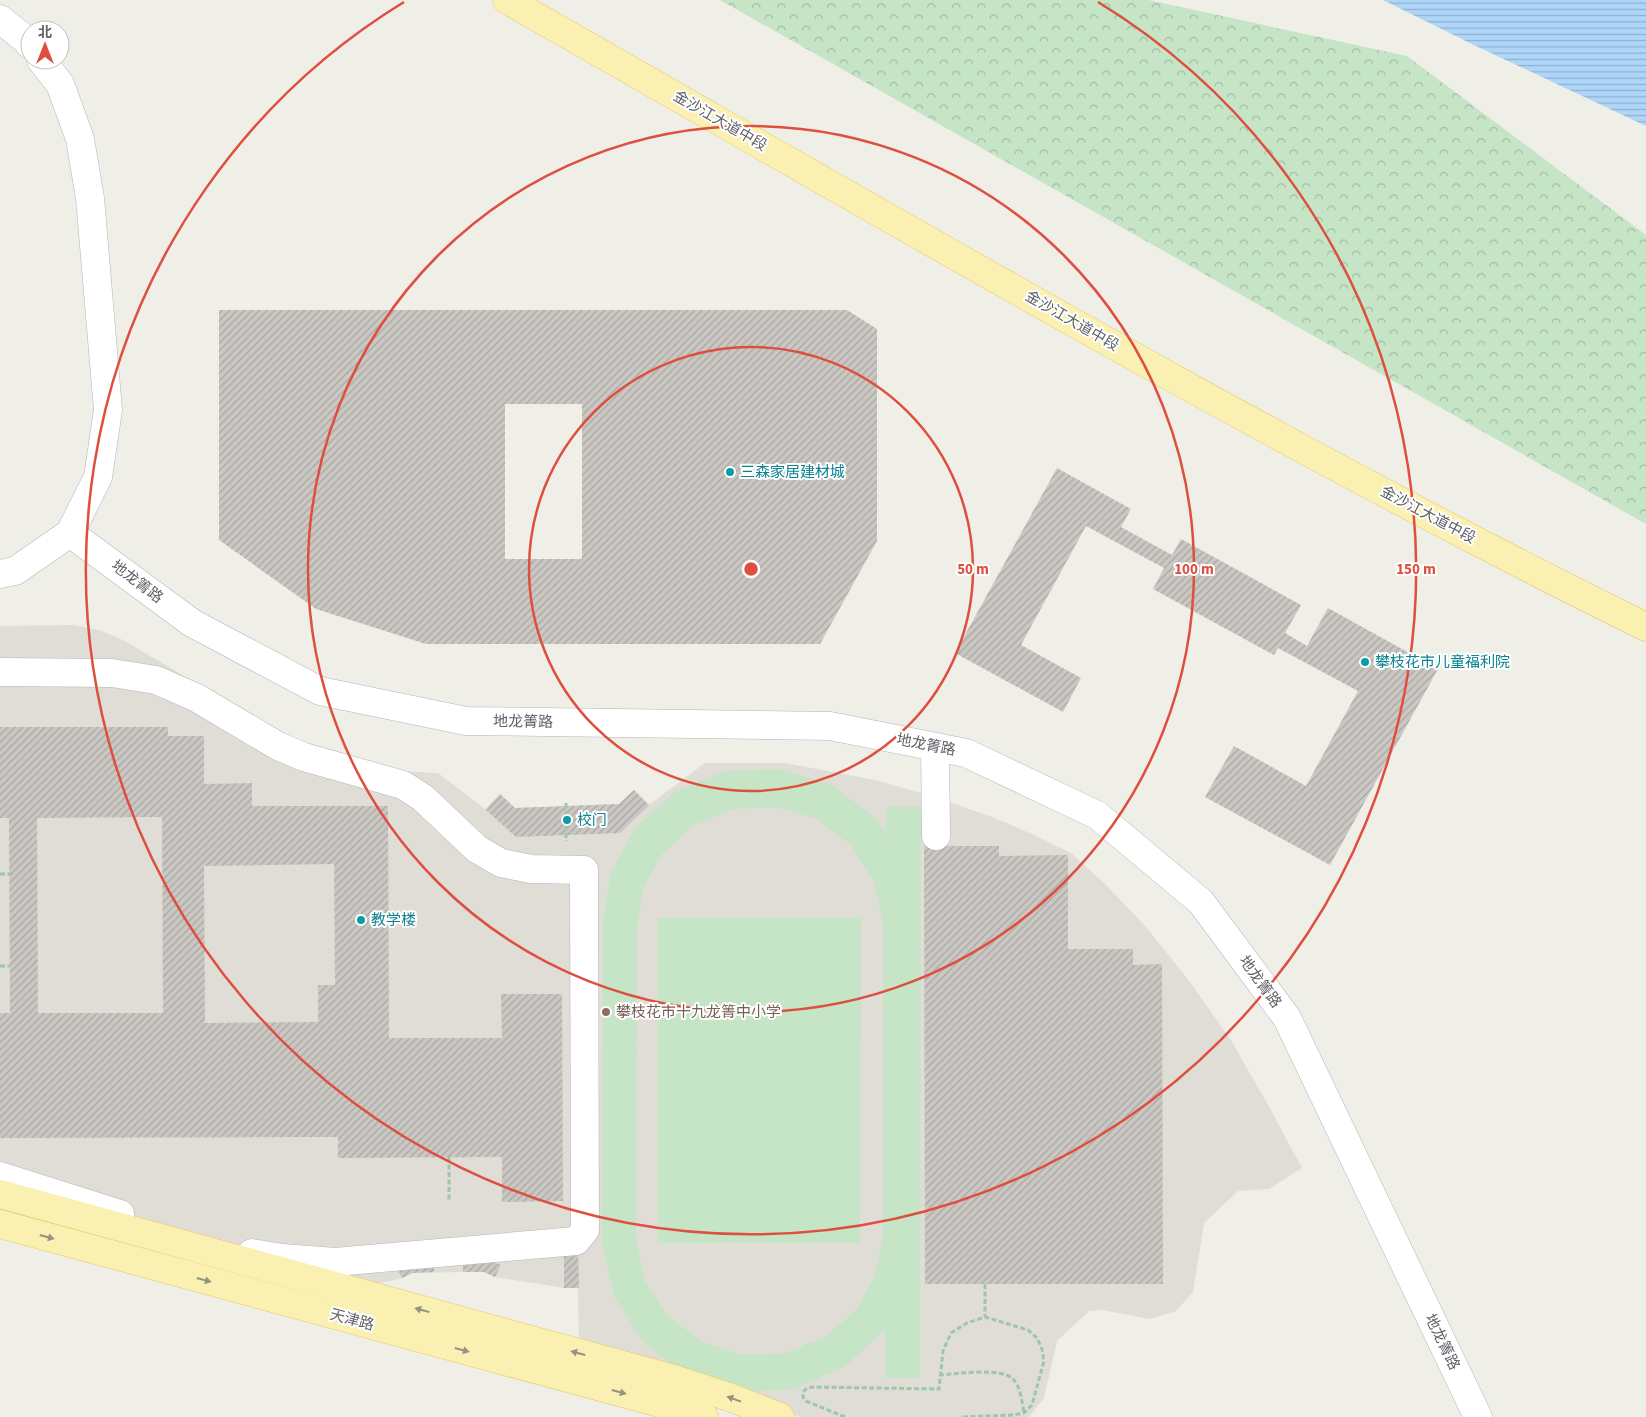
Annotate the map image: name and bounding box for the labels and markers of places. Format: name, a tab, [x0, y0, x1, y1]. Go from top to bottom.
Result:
place label: 三森家居建材城	[740, 462, 845, 483]
marker: 三森家居建材城	[724, 466, 736, 478]
centre of rings	[742, 560, 760, 578]
place label: 攀枝花市儿童福利院	[1375, 652, 1510, 673]
marker: 攀枝花市儿童福利院	[1359, 656, 1371, 668]
place label: 校门	[577, 810, 607, 831]
marker: 校门	[561, 814, 573, 826]
place label: 教学楼	[371, 910, 416, 931]
marker: 教学楼	[355, 914, 367, 926]
place label: 攀枝花市十九龙箐中小学	[616, 1002, 781, 1023]
marker: 攀枝花市十九龙箐中小学	[600, 1006, 612, 1018]

